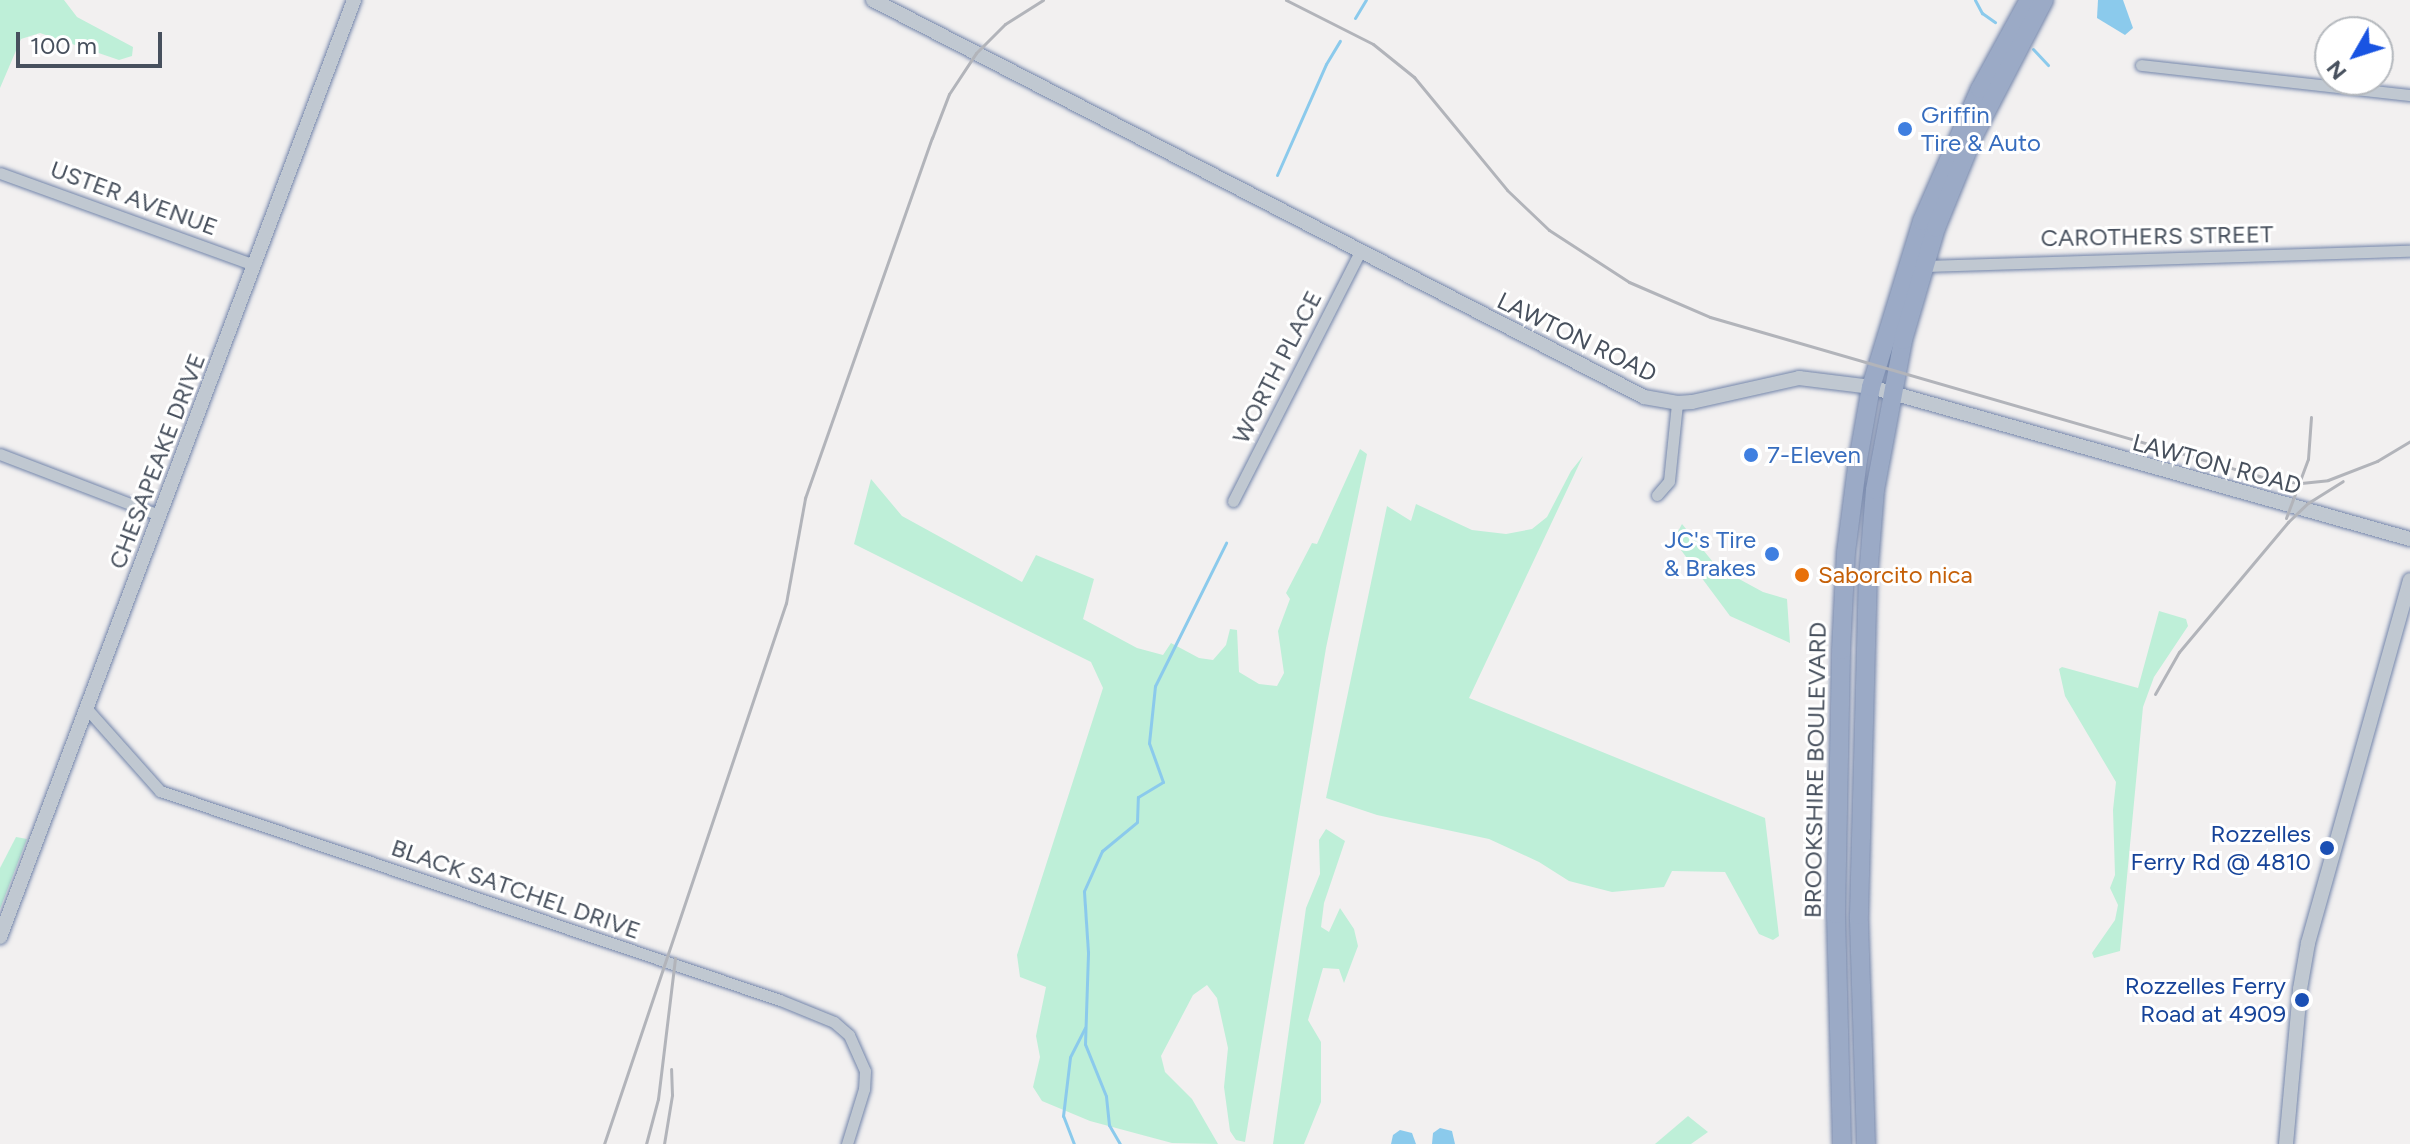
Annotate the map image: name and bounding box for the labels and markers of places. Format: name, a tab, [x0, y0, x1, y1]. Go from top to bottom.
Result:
place label: Griffin Tire & Auto	[1921, 101, 2041, 157]
marker: Griffin Tire & Auto	[1896, 120, 1914, 138]
place label: 7-Eleven	[1767, 441, 1861, 469]
marker: 7-Eleven	[1742, 446, 1760, 464]
place label: JC's Tire & Brakes	[1664, 526, 1756, 582]
marker: JC's Tire & Brakes	[1763, 545, 1781, 563]
place label: Saborcito nica	[1818, 561, 1973, 589]
marker: Saborcito nica	[1793, 566, 1811, 584]
place label: Rozzelles Ferry Rd @ 4810	[2131, 820, 2311, 876]
marker: Rozzelles Ferry Rd @ 4810	[2318, 839, 2336, 857]
place label: Rozzelles Ferry Road at 4909	[2125, 972, 2286, 1028]
marker: Rozzelles Ferry Road at 4909	[2293, 991, 2311, 1009]

